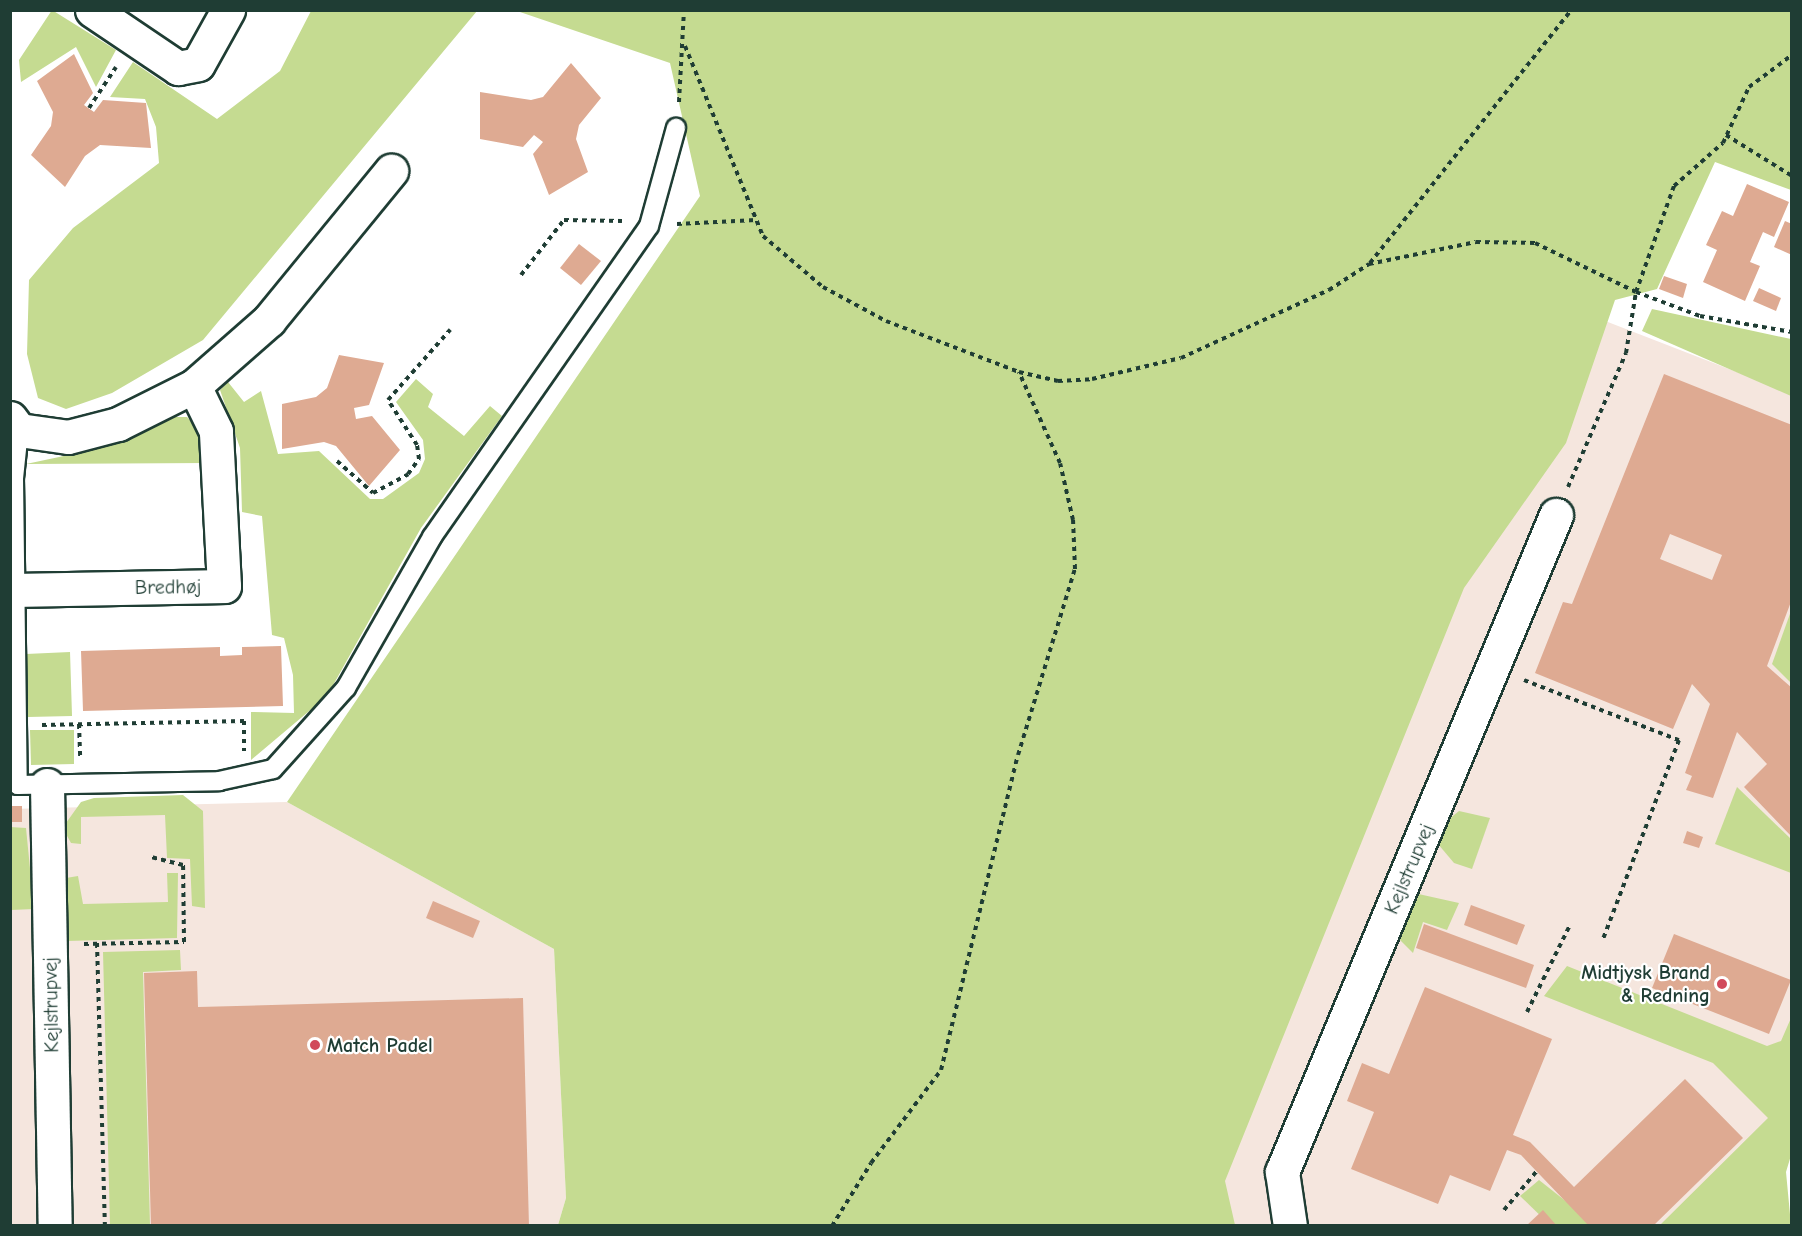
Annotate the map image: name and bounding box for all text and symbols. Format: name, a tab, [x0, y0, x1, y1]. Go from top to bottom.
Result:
street label: Bredhøj	[135, 574, 201, 600]
street label: Kejlstrupvej	[1379, 820, 1439, 918]
street label: Kejlstrupvej	[38, 957, 64, 1053]
place label: Midtjysk Brand & Redning	[1581, 960, 1710, 1007]
marker: Midtjysk Brand & Redning	[1715, 977, 1729, 991]
place label: Match Padel	[327, 1033, 433, 1057]
marker: Match Padel	[308, 1038, 322, 1052]

